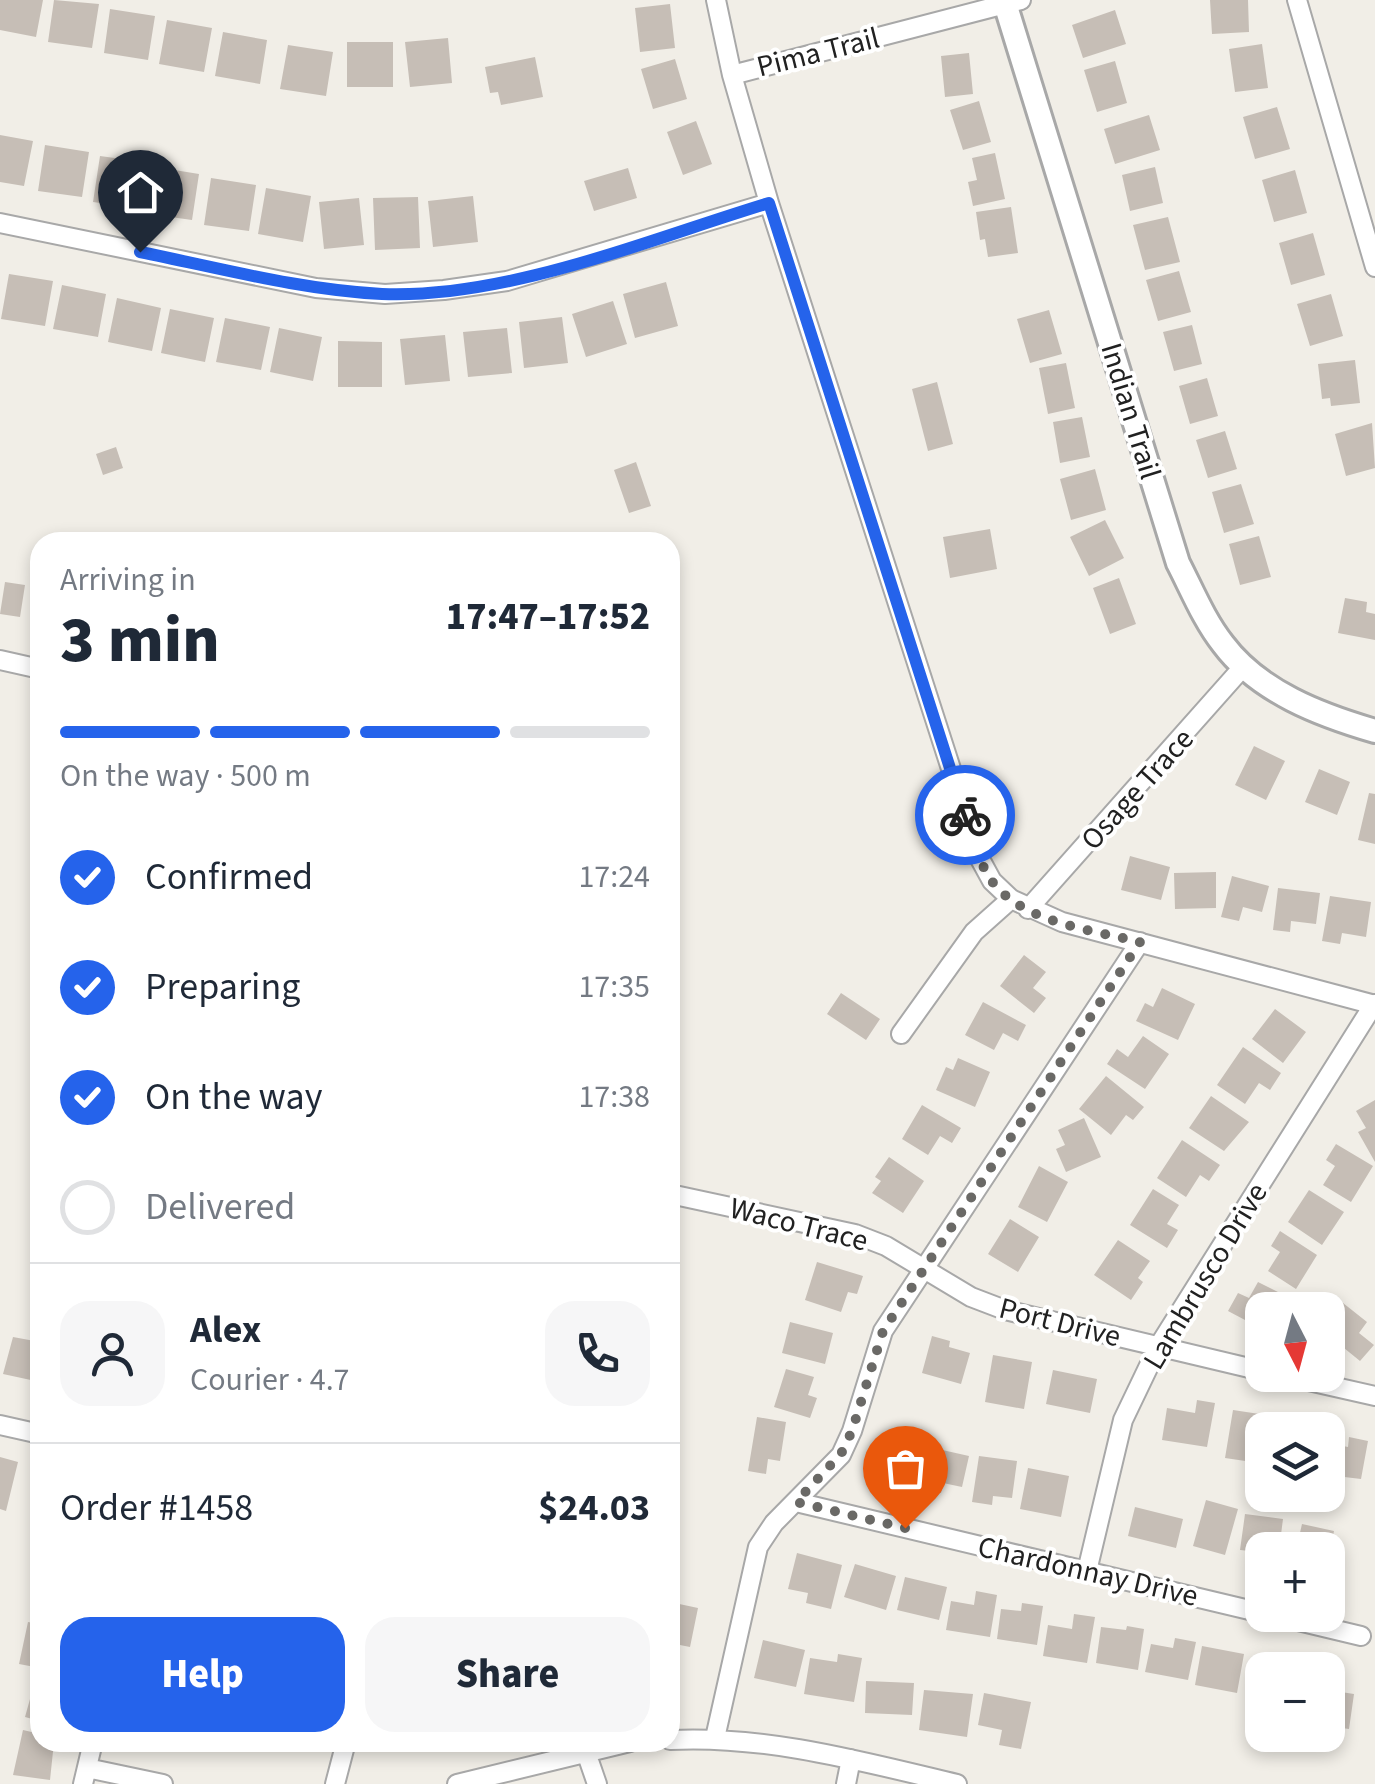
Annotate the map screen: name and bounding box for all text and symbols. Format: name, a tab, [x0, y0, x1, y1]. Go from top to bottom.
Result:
street label: Pima Trail	[752, 17, 884, 88]
pin	[98, 150, 183, 253]
icon: home	[113, 165, 168, 220]
street label: Indian Trail	[1089, 338, 1172, 485]
text: Arriving in	[60, 557, 196, 603]
text: 17:47–17:52	[446, 590, 650, 644]
text: 3 min	[60, 594, 220, 687]
street label: Osage Trace	[1071, 719, 1204, 860]
text: On the way · 500 m	[60, 753, 311, 799]
courier	[915, 765, 1015, 865]
icon: bike	[938, 788, 993, 843]
icon: check	[60, 850, 115, 905]
text: Confirmed	[145, 850, 313, 904]
text: 17:24	[578, 854, 650, 900]
icon: check	[60, 960, 115, 1015]
text: Preparing	[145, 960, 300, 1014]
text: 17:35	[578, 964, 650, 1010]
icon: check	[60, 1070, 115, 1125]
text: On the way	[145, 1070, 322, 1124]
text: 17:38	[578, 1074, 650, 1120]
street label: Lambrusco Drive	[1133, 1175, 1278, 1378]
text: Delivered	[145, 1180, 295, 1234]
street label: Waco Trace	[725, 1187, 872, 1262]
street label: Port Drive	[994, 1287, 1125, 1358]
north arrow	[1245, 1292, 1345, 1392]
map controls	[1245, 1292, 1345, 1752]
button: person	[60, 1301, 165, 1406]
button: phone	[545, 1301, 650, 1406]
text: Alex	[190, 1303, 261, 1357]
text: Courier · 4.7	[190, 1357, 350, 1403]
button: layers	[1245, 1412, 1345, 1512]
pin	[863, 1426, 948, 1529]
icon: bag	[878, 1441, 933, 1496]
text: Order #1458	[60, 1481, 253, 1535]
text: $24.03	[538, 1481, 650, 1535]
street label: Chardonnay Drive	[974, 1525, 1202, 1618]
button: +	[1245, 1532, 1345, 1632]
button: Help	[60, 1617, 345, 1732]
button: Share	[365, 1617, 650, 1732]
button: −	[1245, 1652, 1345, 1752]

